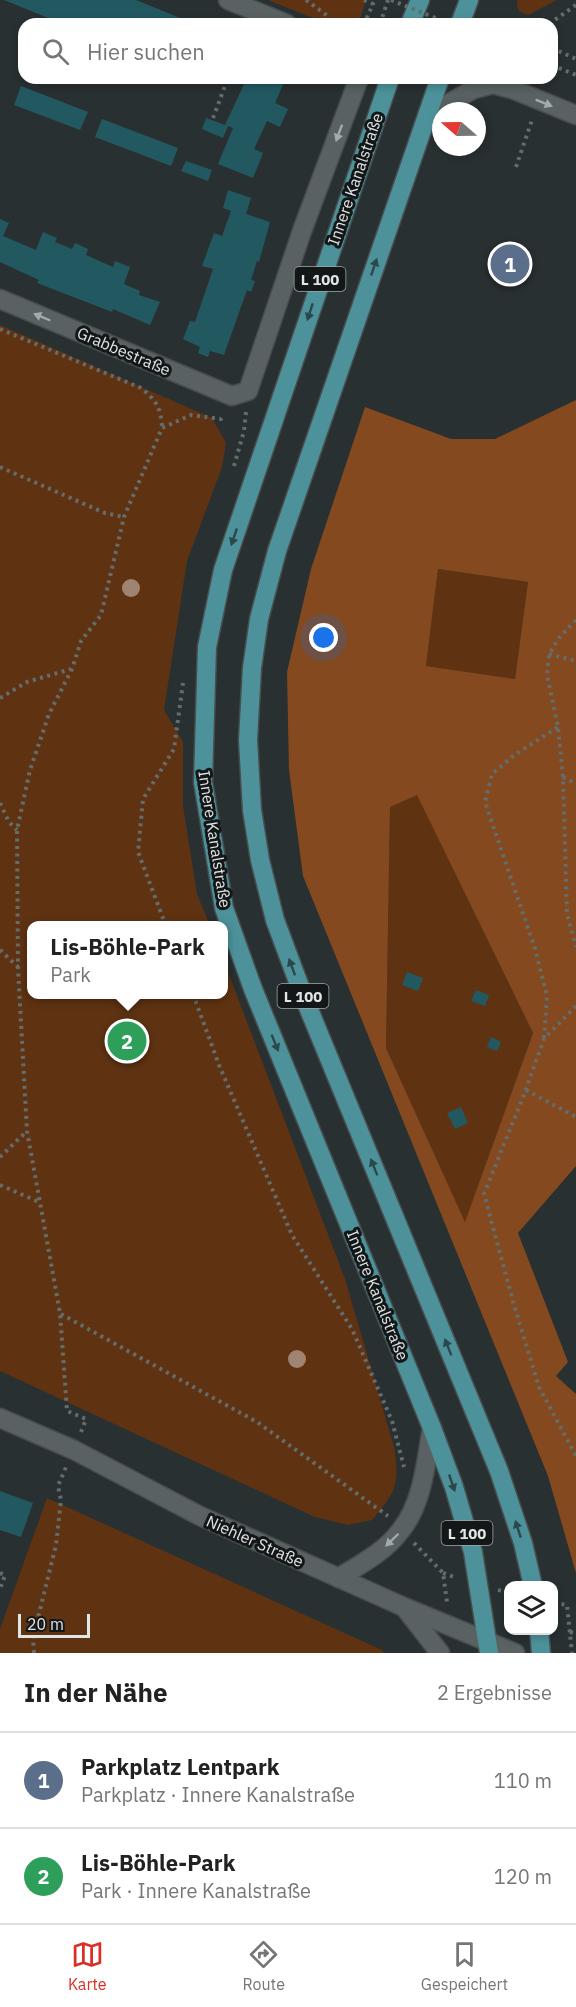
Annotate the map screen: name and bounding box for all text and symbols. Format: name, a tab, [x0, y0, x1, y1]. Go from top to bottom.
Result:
search box	[18, 18, 558, 84]
icon: search	[39, 35, 72, 68]
text: Hier suchen	[87, 37, 205, 66]
one-way arrow	[535, 98, 553, 108]
north arrow	[432, 102, 486, 156]
street label: Innere Kanalstraße	[323, 110, 387, 248]
one-way arrow	[333, 124, 343, 142]
pin: 1	[490, 242, 530, 286]
one-way arrow	[369, 258, 379, 276]
road number: L 100	[294, 267, 346, 291]
one-way arrow	[304, 303, 314, 321]
one-way arrow	[33, 312, 51, 321]
street label: Grabbestraße	[74, 322, 174, 380]
one-way arrow	[229, 528, 239, 546]
your location	[309, 623, 338, 652]
street label: Innere Kanalstraße	[194, 769, 236, 909]
popup	[27, 921, 228, 999]
text: Lis-Böhle-Park	[50, 932, 205, 961]
one-way arrow	[287, 958, 297, 976]
text: Park	[50, 961, 91, 988]
road number: L 100	[278, 984, 328, 1008]
pin: 2	[108, 1018, 146, 1064]
one-way arrow	[270, 1035, 280, 1053]
one-way arrow	[369, 1158, 378, 1176]
street label: Innere Kanalstraße	[343, 1227, 413, 1363]
one-way arrow	[443, 1338, 452, 1356]
one-way arrow	[448, 1474, 458, 1492]
street label: Niehler Straße	[203, 1511, 307, 1571]
one-way arrow	[513, 1520, 523, 1538]
road number: L 100	[442, 1521, 492, 1545]
one-way arrow	[384, 1533, 399, 1547]
map controls	[504, 1581, 558, 1635]
button: layers	[504, 1581, 558, 1635]
scale bar	[18, 1611, 90, 1638]
text: 20 m	[27, 1614, 64, 1634]
text: In der Nähe	[24, 1675, 168, 1709]
text: 2 Ergebnisse	[437, 1679, 552, 1706]
text: Parkplatz Lentpark	[81, 1752, 279, 1781]
text: 1	[38, 1767, 50, 1794]
text: 110 m	[494, 1767, 552, 1794]
text: Parkplatz · Innere Kanalstraße	[81, 1781, 355, 1808]
text: Lis-Böhle-Park	[81, 1848, 235, 1877]
text: 2	[38, 1863, 50, 1890]
text: 120 m	[494, 1863, 552, 1890]
text: Park · Innere Kanalstraße	[81, 1877, 311, 1904]
tab: Karte	[68, 1938, 107, 1994]
tab: Route	[243, 1938, 285, 1994]
tab: Gespeichert	[421, 1938, 508, 1994]

